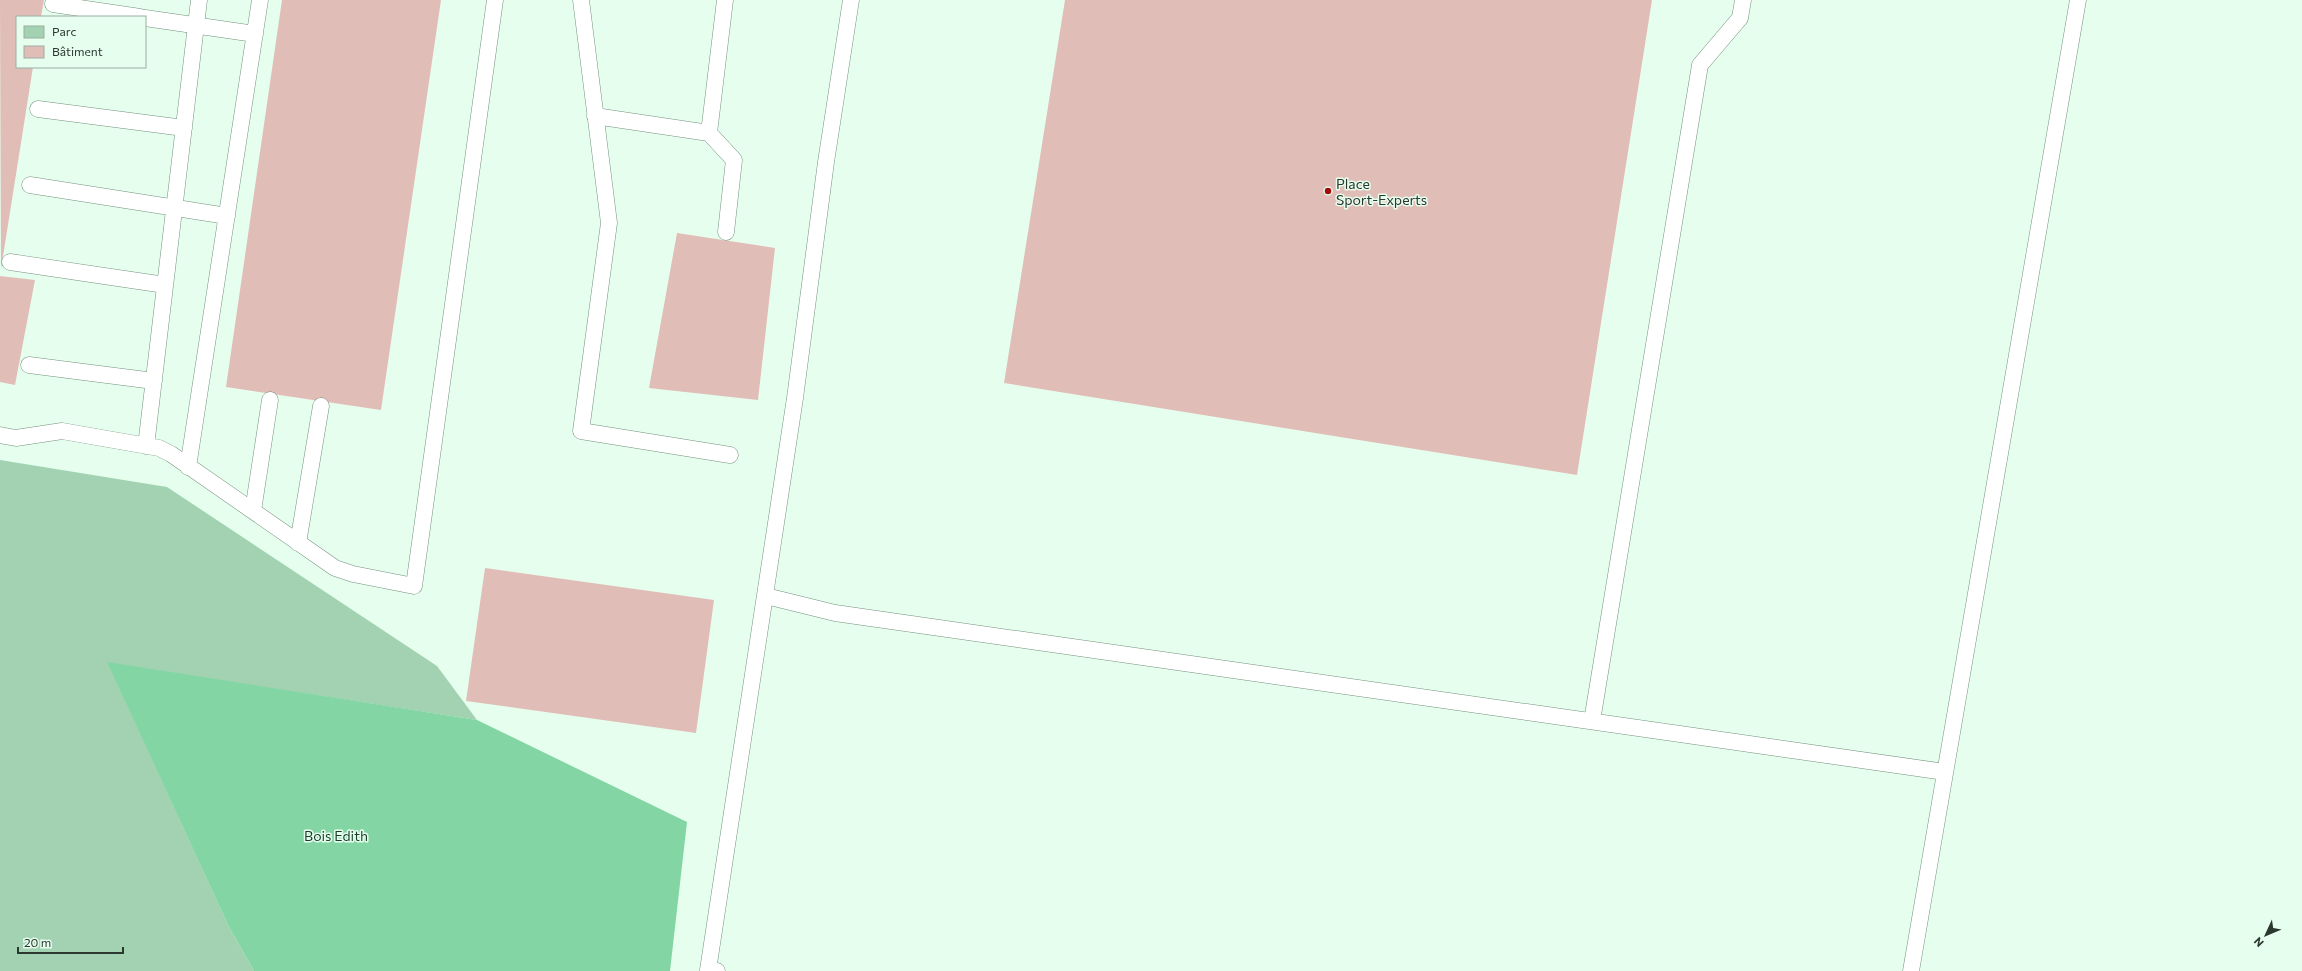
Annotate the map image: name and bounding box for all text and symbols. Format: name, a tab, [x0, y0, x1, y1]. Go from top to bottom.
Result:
legend	[16, 16, 146, 68]
text: Parc	[52, 24, 76, 38]
text: Bâtiment	[52, 44, 103, 58]
place label: Place Sport-Experts	[1336, 175, 1427, 208]
marker: Place Sport-Experts	[1323, 186, 1333, 196]
park label: Bois Edith	[304, 827, 368, 844]
north arrow	[2246, 915, 2286, 955]
scale bar	[18, 929, 123, 955]
text: 20 m	[24, 935, 51, 949]
text: N	[2251, 935, 2266, 950]

